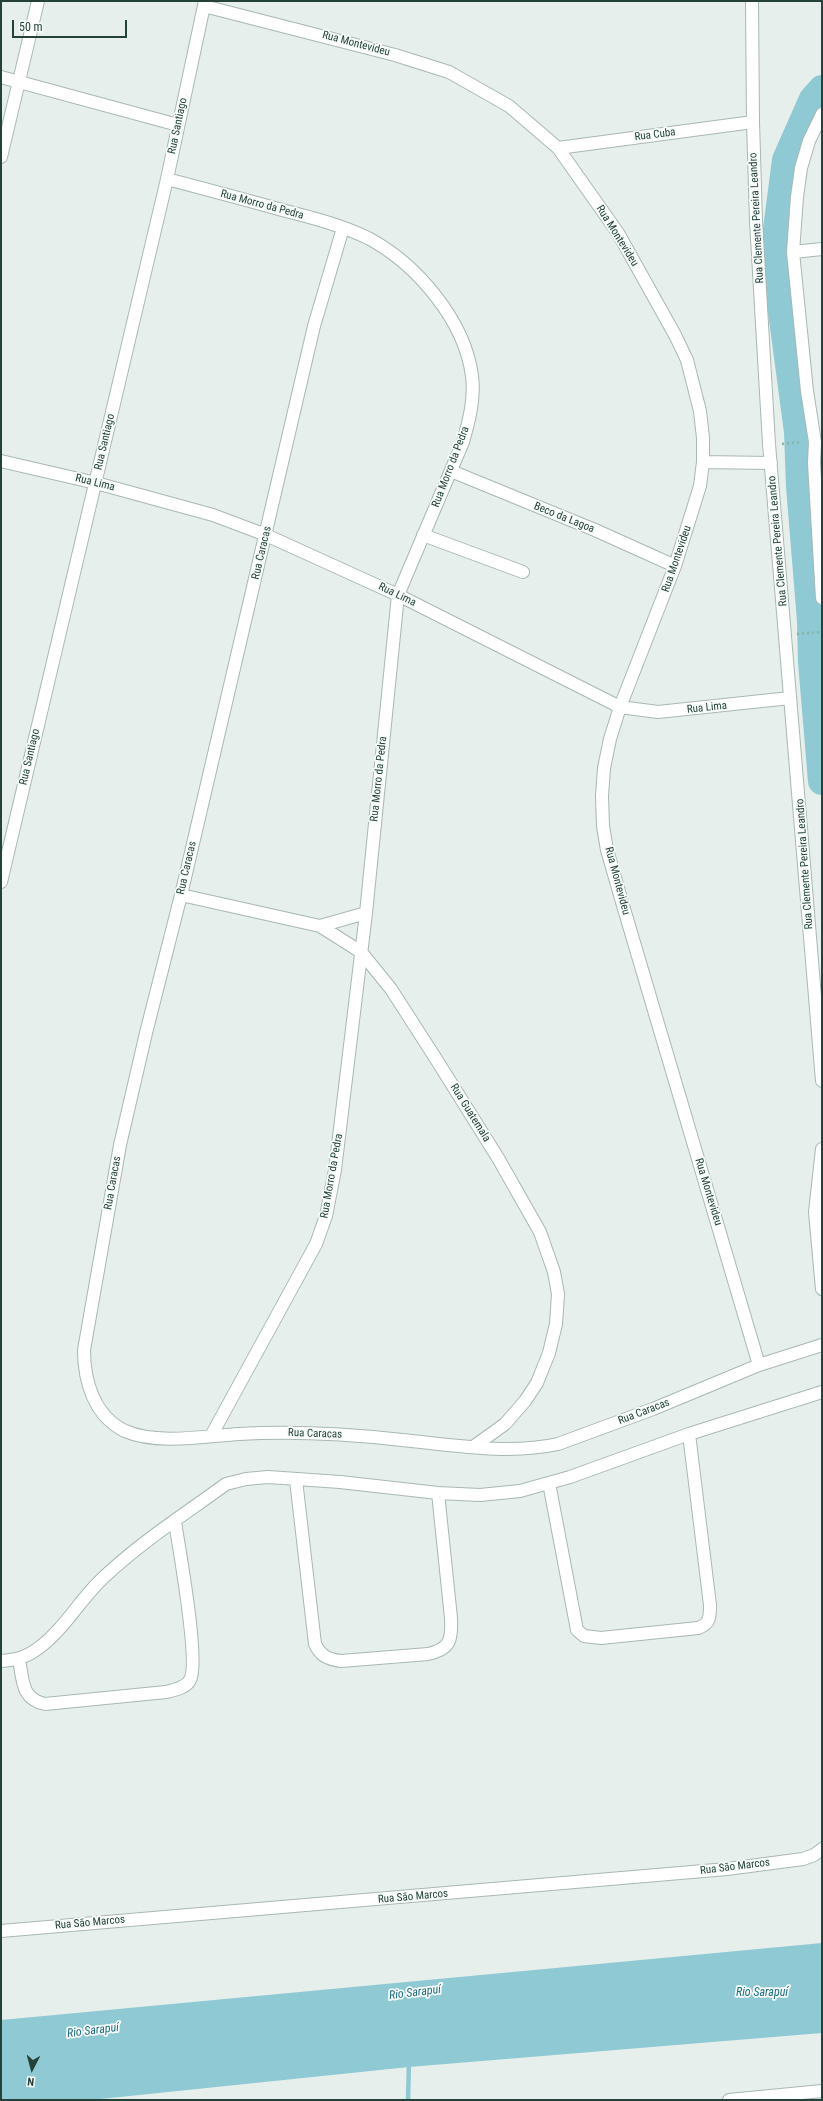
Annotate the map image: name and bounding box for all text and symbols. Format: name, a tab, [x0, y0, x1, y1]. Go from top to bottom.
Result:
scale bar	[14, 12, 129, 38]
text: 50 m	[19, 20, 43, 34]
street label: Rua Montevideu	[321, 29, 391, 59]
street label: Rua Santiago	[166, 97, 190, 155]
street label: Rua Cuba	[634, 126, 676, 144]
street label: Rua Clemente Pereira Leandro	[747, 152, 767, 284]
street label: Rua Morro da Pedra	[219, 188, 305, 222]
street label: Rua Montevideu	[593, 203, 641, 269]
street label: Rua Santiago	[92, 413, 118, 471]
street label: Rua Morro da Pedra	[429, 425, 473, 509]
street label: Rua Lima	[74, 472, 116, 494]
street label: Rua Clemente Pereira Leandro	[766, 475, 790, 607]
street label: Beco da Lagoa	[532, 500, 596, 536]
street label: Rua Montevideu	[659, 524, 695, 594]
street label: Rua Caracas	[249, 525, 275, 581]
street label: Rua Lima	[376, 580, 418, 610]
street label: Rua Lima	[686, 699, 728, 717]
street label: Rua Santiago	[17, 728, 43, 786]
street label: Rua Morro da Pedra	[368, 736, 390, 822]
street label: Rua Clemente Pereira Leandro	[794, 798, 816, 930]
street label: Rua Caracas	[174, 840, 200, 896]
street label: Rua Montevideu	[602, 846, 632, 916]
street label: Rua Guatemala	[447, 1082, 493, 1144]
street label: Rua Morro da Pedra	[318, 1133, 346, 1219]
street label: Rua Caracas	[102, 1155, 124, 1211]
street label: Rua Montevideu	[692, 1157, 724, 1227]
street label: Rua Caracas	[616, 1396, 672, 1428]
street label: Rua Caracas	[288, 1426, 342, 1442]
street label: Rua Sāo Marcos	[699, 1856, 771, 1878]
street label: Rua Sāo Marcos	[377, 1887, 449, 1907]
street label: Rua Sāo Marcos	[54, 1913, 126, 1933]
water label: Rio Sarapuí	[388, 1983, 442, 2003]
water label: Rio Sarapuí	[736, 1986, 788, 2000]
water label: Rio Sarapuí	[66, 2021, 120, 2041]
north arrow	[12, 2049, 52, 2089]
text: N	[27, 2075, 35, 2088]

